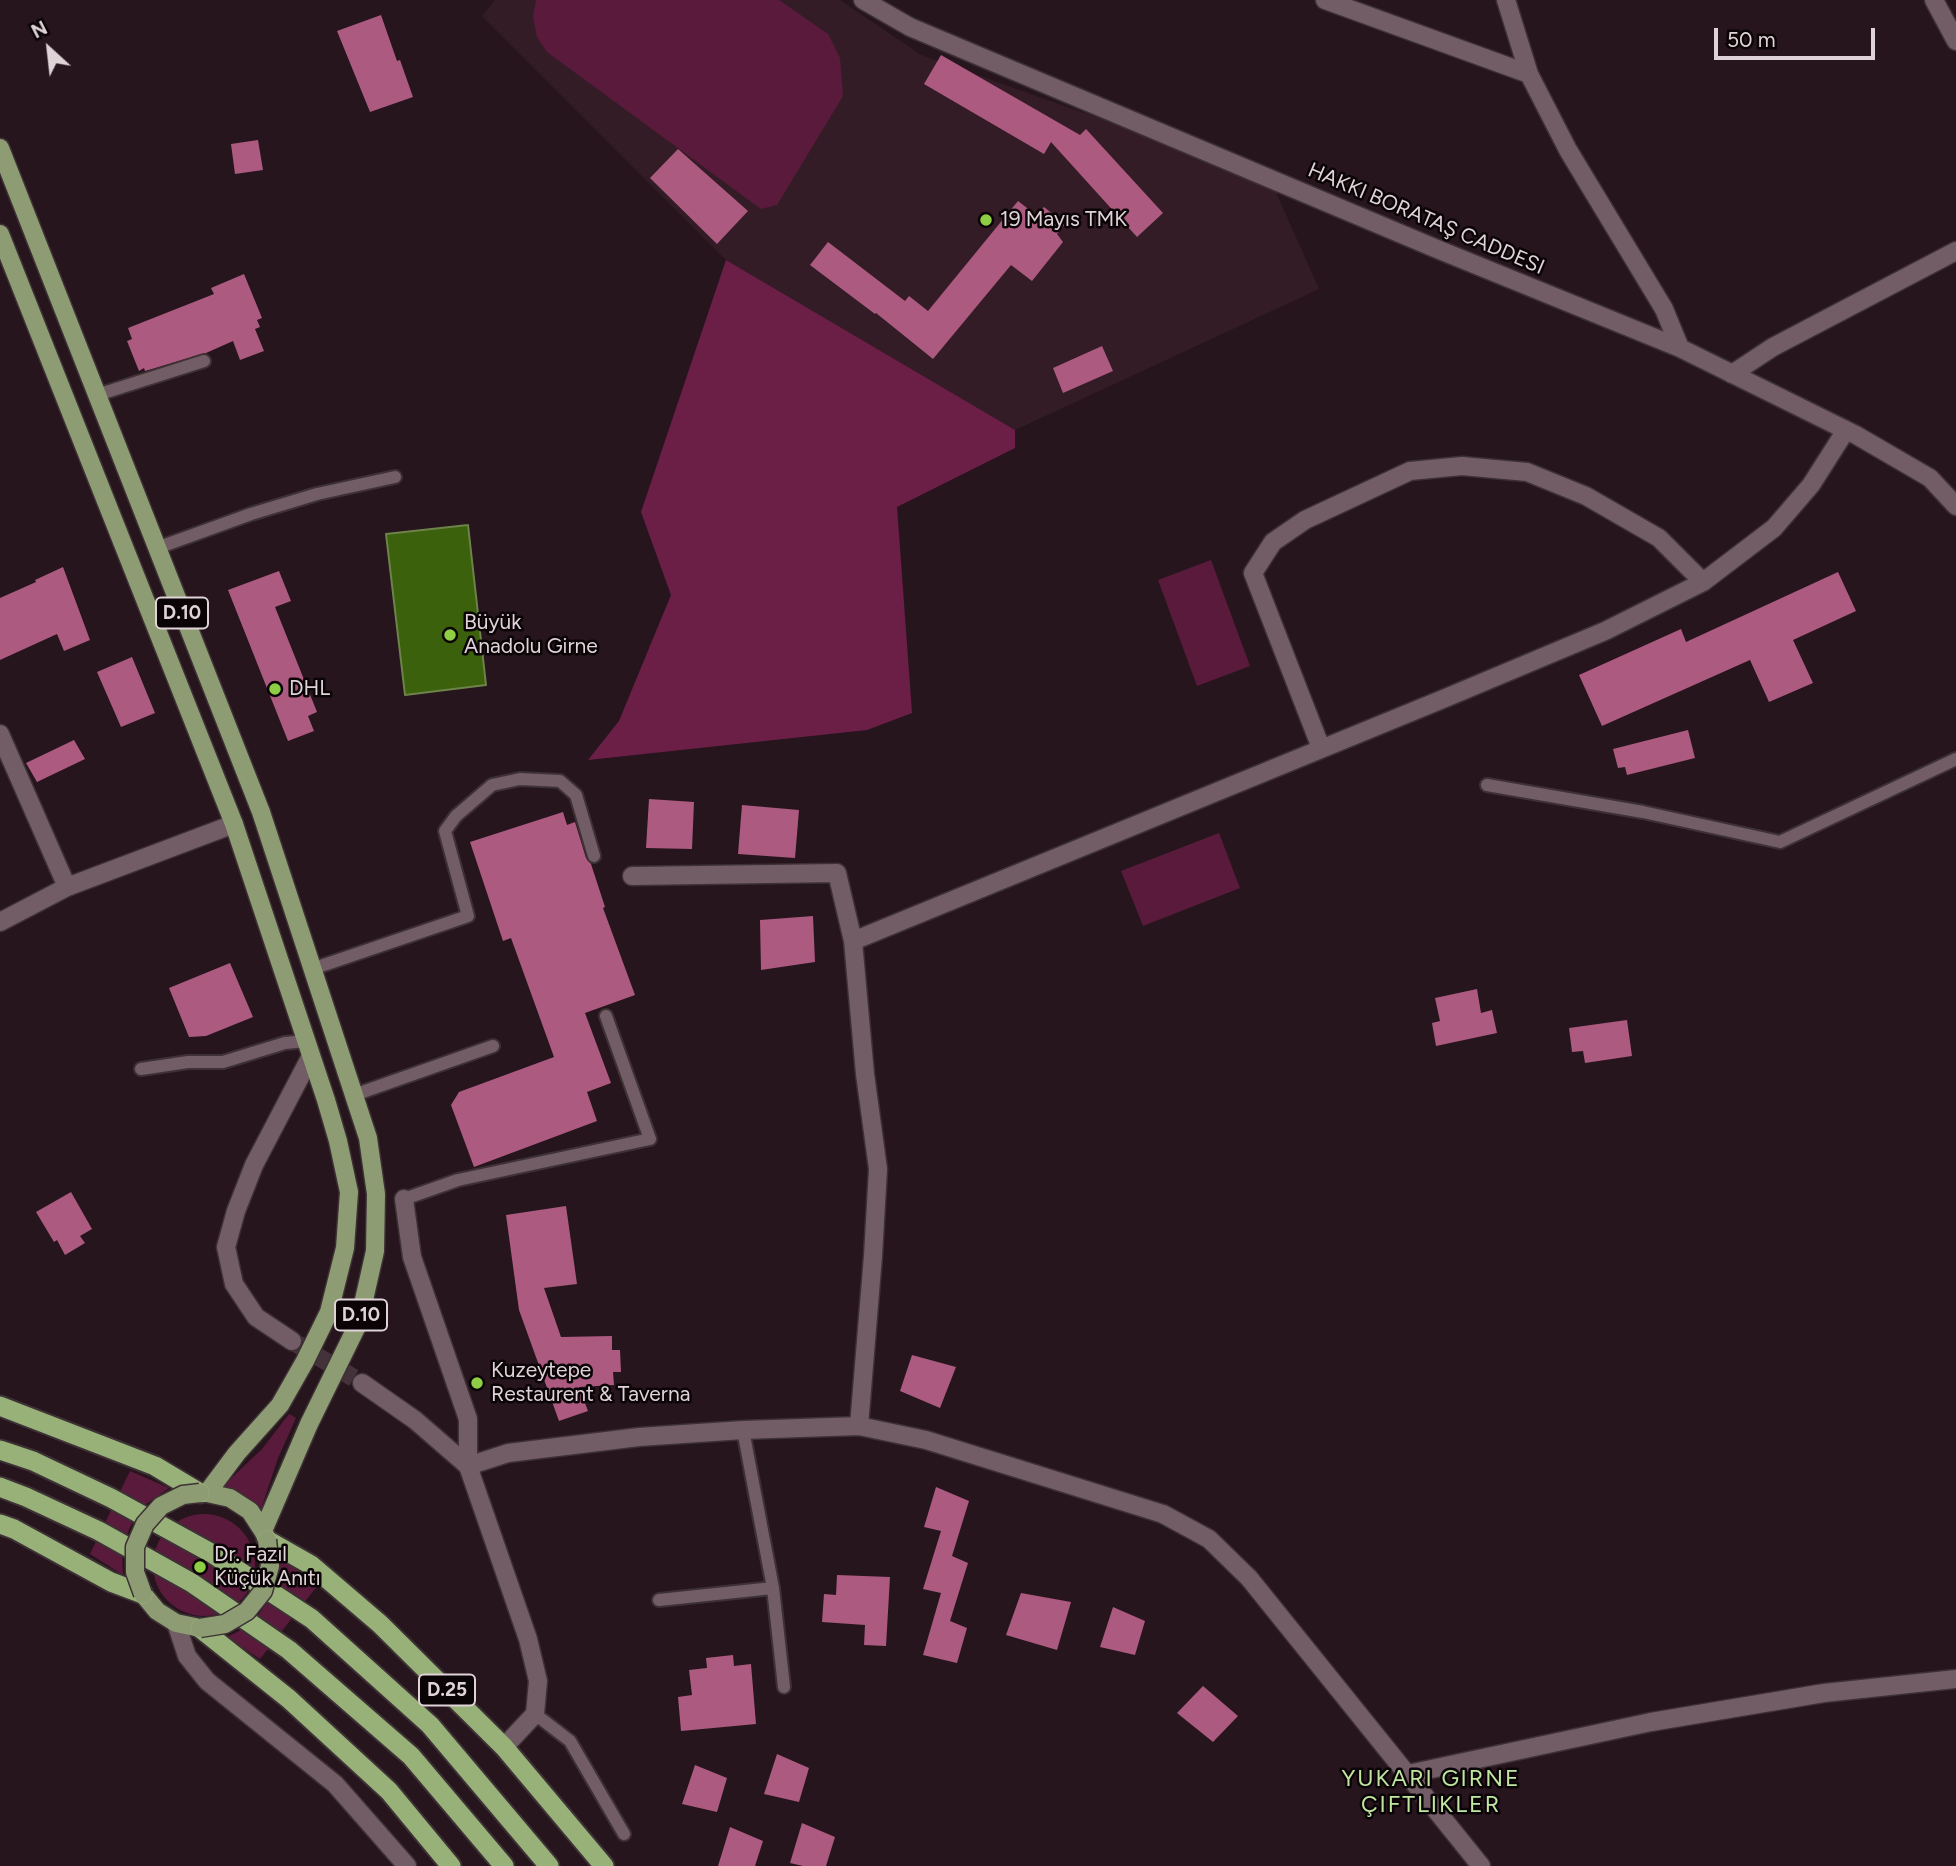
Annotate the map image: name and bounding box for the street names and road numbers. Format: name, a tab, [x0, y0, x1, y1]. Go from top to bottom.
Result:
street label: HAKKI BORATAŞ CADDESI	[1304, 158, 1548, 280]
road number: D.10	[156, 598, 208, 628]
road number: D.10	[335, 1300, 387, 1330]
road number: D.25	[419, 1674, 475, 1706]

